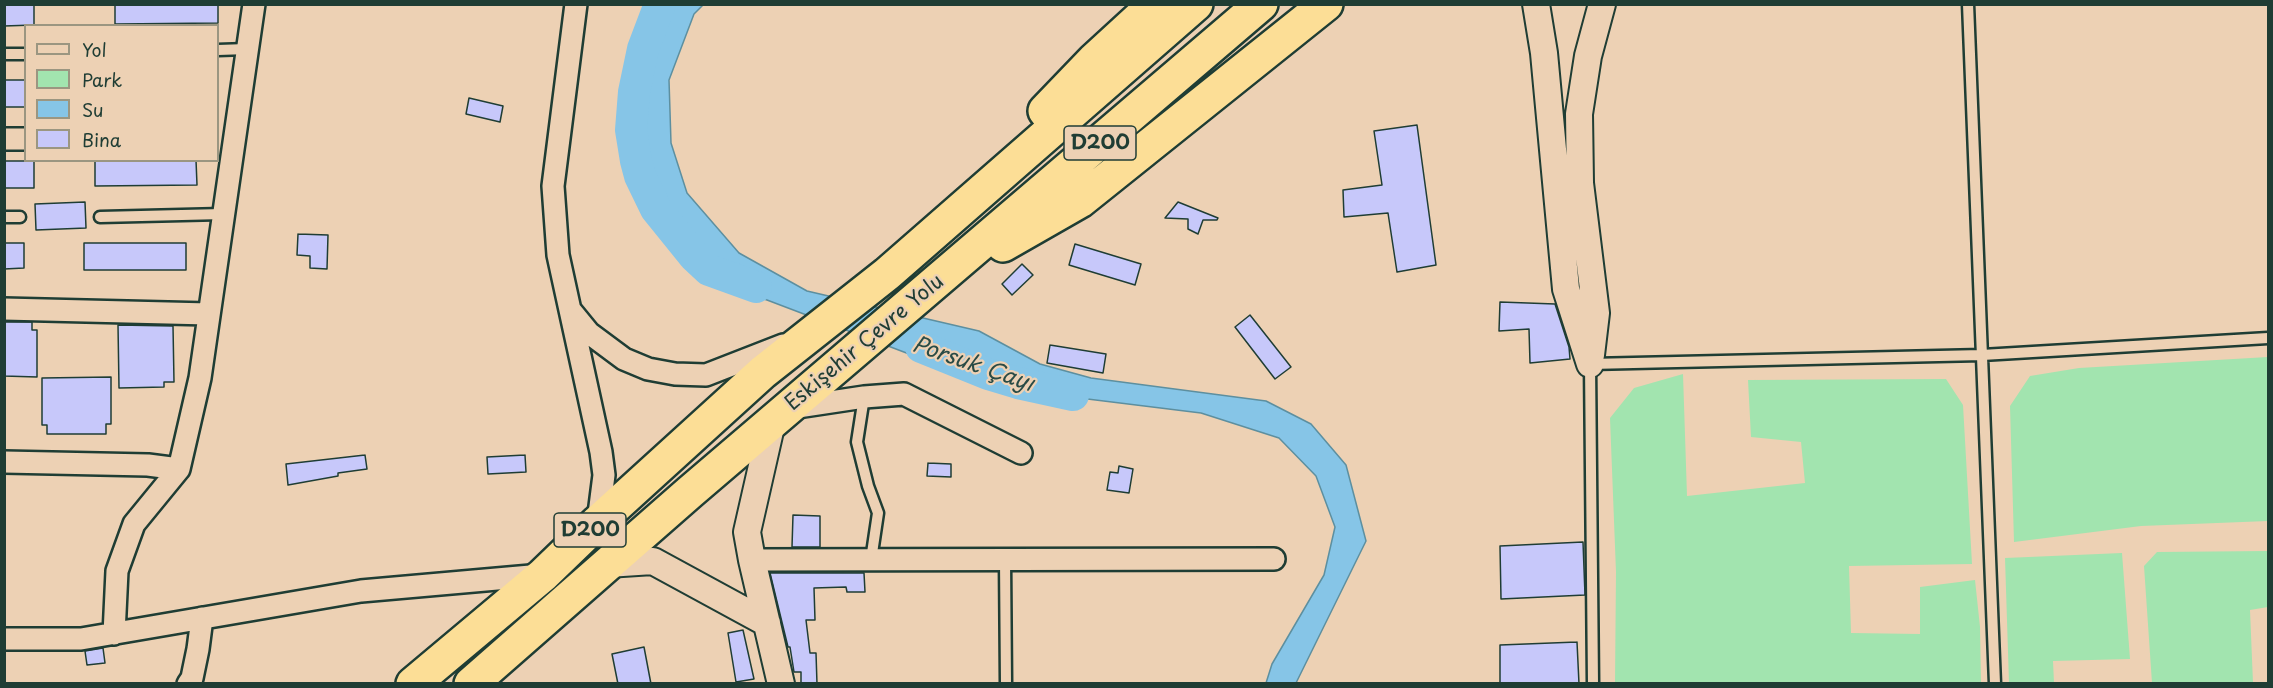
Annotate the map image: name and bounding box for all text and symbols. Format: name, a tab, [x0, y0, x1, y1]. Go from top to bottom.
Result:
legend	[24, 24, 219, 162]
text: Yol	[82, 36, 107, 63]
text: Park	[82, 66, 122, 93]
text: Su	[82, 96, 103, 123]
text: Bina	[82, 126, 121, 153]
road number: D200	[1064, 126, 1136, 160]
street label: Eskişehir Çevre Yolu	[781, 269, 949, 417]
water label: Porsuk Çayı	[909, 332, 1037, 398]
road number: D200	[554, 513, 626, 547]

